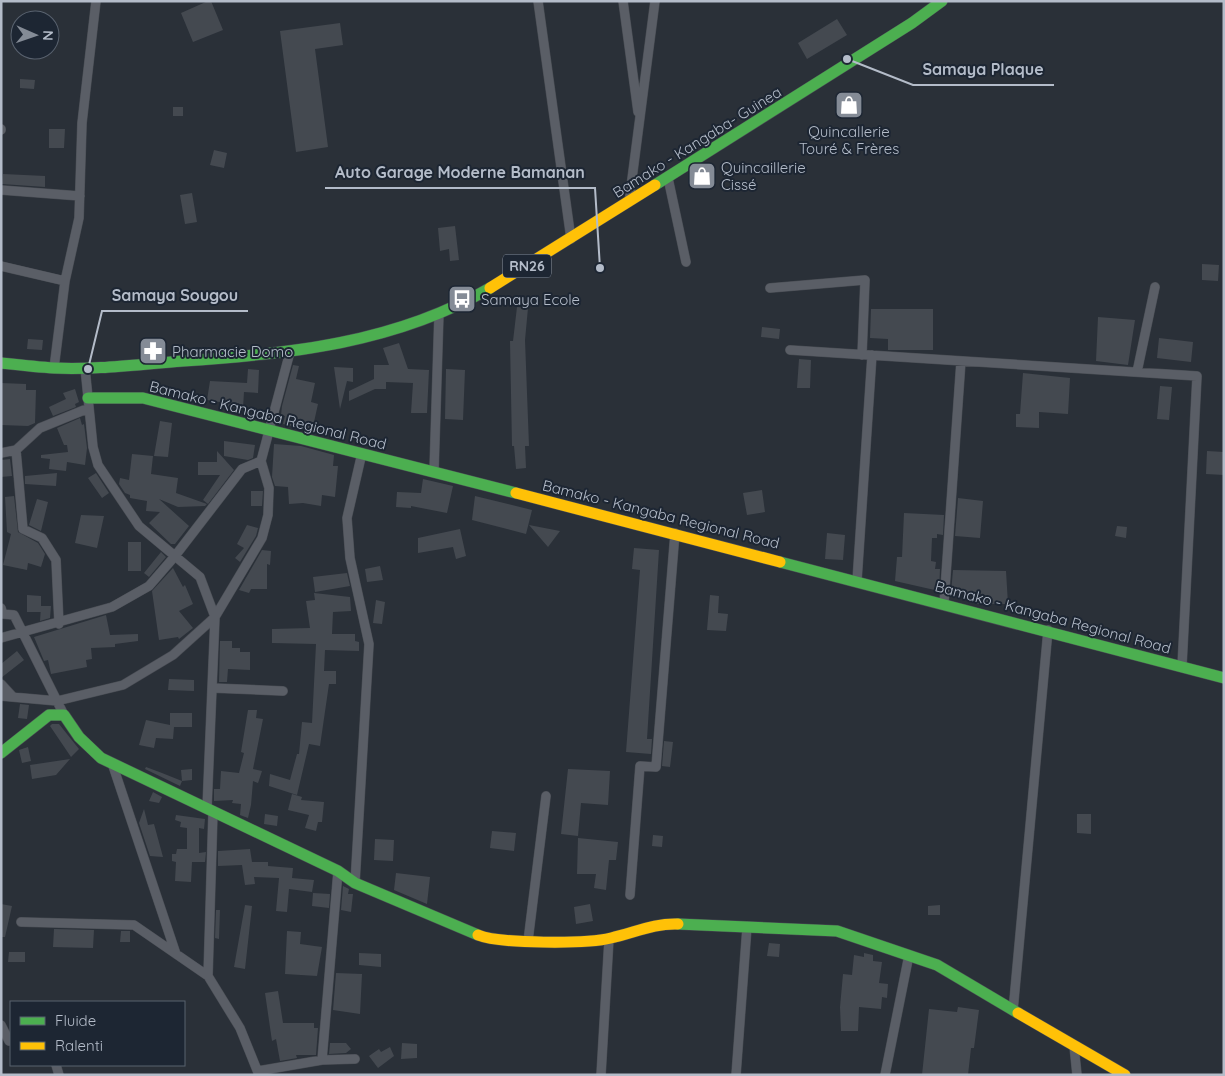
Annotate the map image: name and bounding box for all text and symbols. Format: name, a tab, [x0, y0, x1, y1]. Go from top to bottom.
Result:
north arrow	[10, 10, 60, 60]
text: N	[39, 30, 57, 41]
callout: Samaya Plaque	[913, 54, 1054, 85]
text: Samaya Plaque	[922, 59, 1044, 79]
street label: Bamako - Kangaba- Guinea	[609, 82, 785, 202]
shop icon: Quincallerie Touré & Frères	[834, 90, 864, 120]
place label: Quincallerie Touré & Frères	[799, 122, 899, 158]
callout: Auto Garage Moderne Bamanan	[325, 157, 595, 188]
place label: Quincaillerie Cissé	[721, 158, 806, 194]
shop icon: Quincaillerie Cissé	[687, 161, 717, 191]
text: Auto Garage Moderne Bamanan	[335, 162, 585, 182]
road number: RN26	[503, 255, 551, 278]
callout: Samaya Sougou	[102, 280, 248, 311]
bus stop icon: Samaya Ecole	[447, 284, 477, 314]
text: Samaya Sougou	[112, 285, 238, 305]
place label: Samaya Ecole	[481, 290, 580, 309]
pharmacy icon: Pharmacie Domo	[138, 336, 168, 366]
place label: Pharmacie Domo	[172, 342, 293, 361]
street label: Bamako - Kangaba Regional Road	[148, 376, 388, 454]
street label: Bamako - Kangaba Regional Road	[541, 475, 781, 553]
street label: Bamako - Kangaba Regional Road	[933, 576, 1173, 658]
legend	[10, 1001, 185, 1066]
text: Fluide	[55, 1011, 96, 1030]
text: Ralenti	[55, 1036, 103, 1055]

